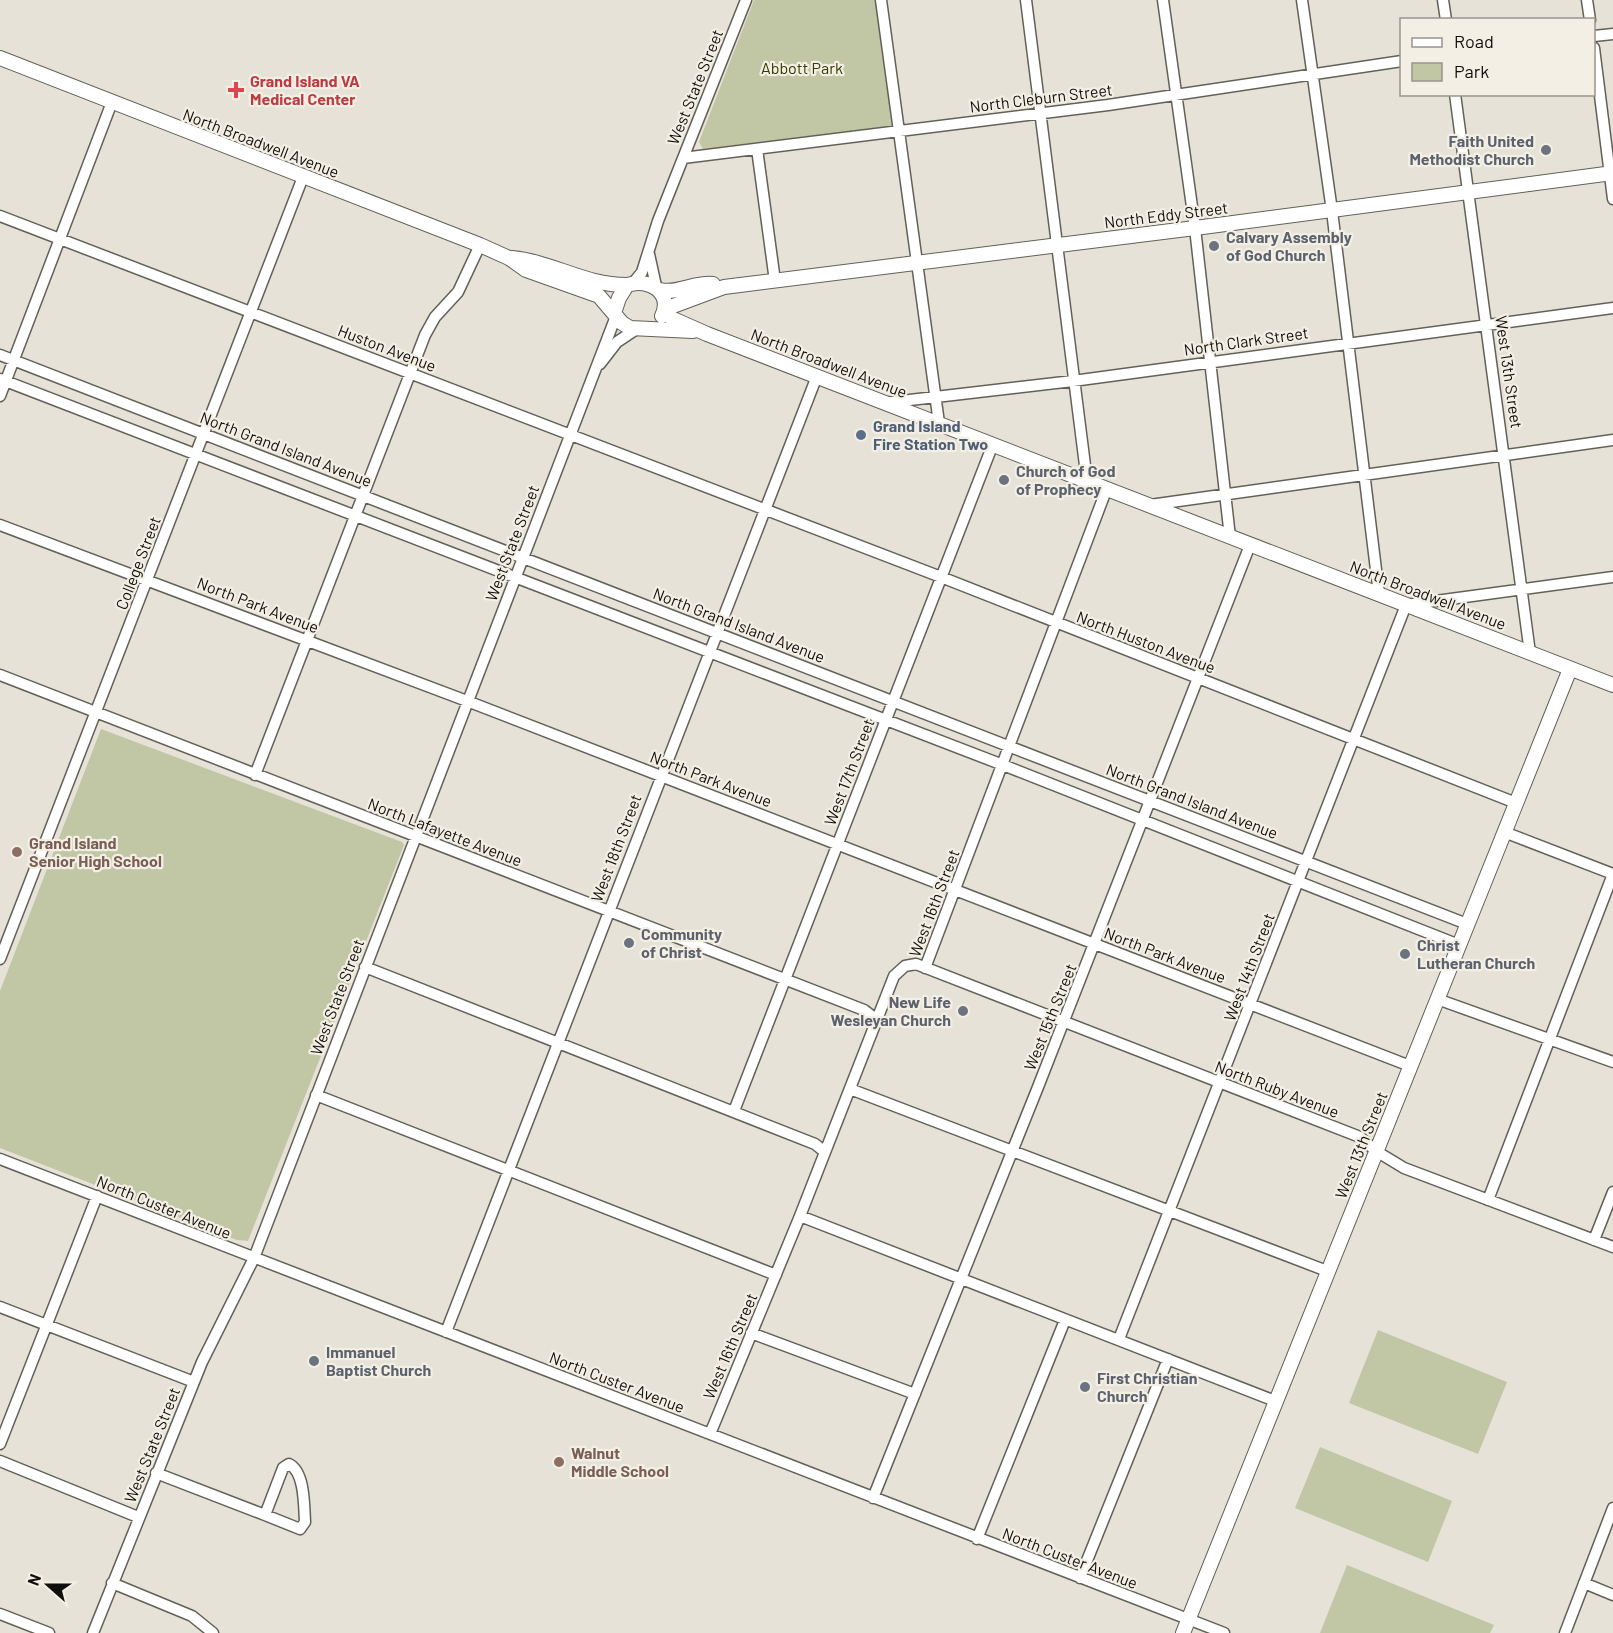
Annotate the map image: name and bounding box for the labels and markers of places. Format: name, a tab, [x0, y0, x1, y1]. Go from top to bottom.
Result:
place label: Grand Island VA Medical Center	[250, 71, 360, 108]
marker: Grand Island VA Medical Center	[227, 81, 245, 99]
place label: Faith United Methodist Church	[1409, 131, 1534, 168]
marker: Faith United Methodist Church	[1539, 143, 1553, 157]
place label: Calvary Assembly of God Church	[1226, 227, 1352, 264]
marker: Calvary Assembly of God Church	[1207, 239, 1221, 253]
place label: Grand Island Fire Station Two	[873, 416, 988, 453]
marker: Grand Island Fire Station Two	[854, 428, 868, 442]
place label: Church of God of Prophecy	[1016, 461, 1116, 498]
marker: Church of God of Prophecy	[997, 473, 1011, 487]
place label: Grand Island Senior High School	[29, 833, 162, 870]
marker: Grand Island Senior High School	[10, 845, 24, 859]
place label: Community of Christ	[641, 924, 722, 961]
place label: Christ Lutheran Church	[1417, 935, 1535, 972]
marker: Community of Christ	[622, 936, 636, 950]
marker: Christ Lutheran Church	[1398, 947, 1412, 961]
place label: New Life Wesleyan Church	[831, 992, 951, 1029]
marker: New Life Wesleyan Church	[956, 1004, 970, 1018]
place label: Immanuel Baptist Church	[326, 1342, 431, 1379]
marker: Immanuel Baptist Church	[307, 1354, 321, 1368]
place label: First Christian Church	[1097, 1368, 1197, 1405]
marker: First Christian Church	[1078, 1380, 1092, 1394]
place label: Walnut Middle School	[571, 1443, 669, 1480]
marker: Walnut Middle School	[552, 1455, 566, 1469]

